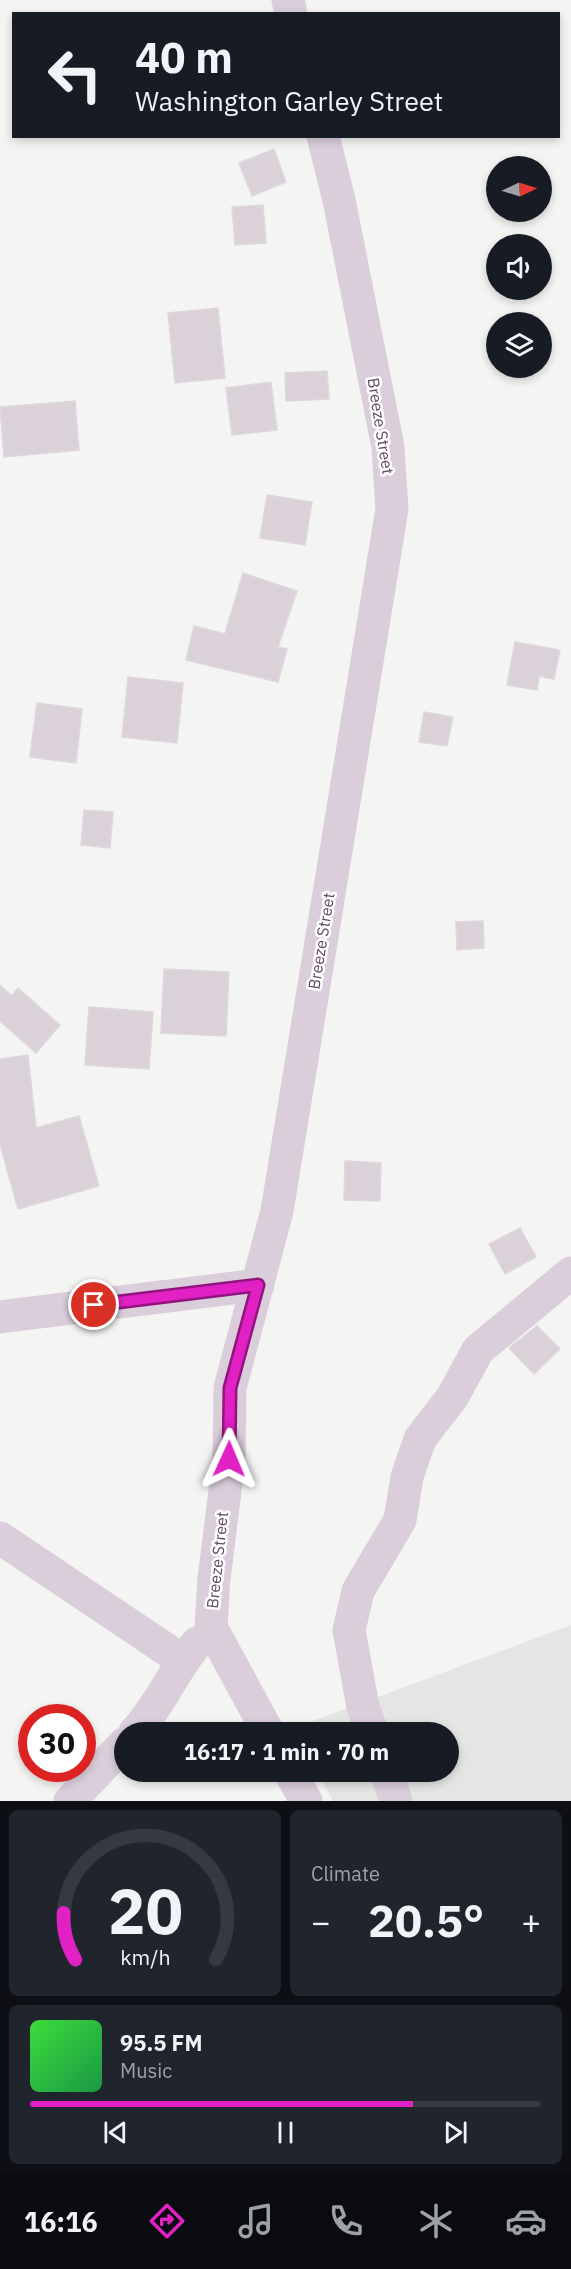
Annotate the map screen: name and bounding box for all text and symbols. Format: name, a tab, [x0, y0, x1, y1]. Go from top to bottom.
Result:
text: 40 m	[135, 30, 233, 85]
icon: left	[36, 36, 114, 114]
text: Washington Garley Street	[135, 83, 443, 118]
north arrow	[486, 156, 552, 222]
map controls	[486, 156, 552, 378]
button: sound	[486, 234, 552, 300]
button: layers	[486, 312, 552, 378]
street label: Breeze Street	[364, 376, 398, 476]
street label: Breeze Street	[304, 891, 338, 991]
pin	[68, 1279, 119, 1330]
icon: arrive	[77, 1288, 110, 1321]
position arrow	[197, 1427, 261, 1491]
street label: Breeze Street	[202, 1510, 232, 1610]
speed limit sign: 30	[18, 1704, 96, 1782]
text: 16:17 · 1 min · 70 m	[184, 1737, 389, 1766]
text: Climate	[311, 1860, 380, 1887]
text: 20	[108, 1870, 182, 1951]
text: 20.5°	[368, 1891, 484, 1949]
text: −	[311, 1900, 331, 1943]
text: +	[521, 1900, 541, 1943]
text: km/h	[120, 1943, 170, 1971]
text: 95.5 FM	[120, 2028, 203, 2057]
text: Music	[120, 2057, 172, 2084]
icon: previous	[99, 2116, 132, 2149]
icon: pause	[269, 2116, 302, 2149]
icon: next	[439, 2116, 472, 2149]
icon: directions	[146, 2200, 188, 2242]
icon: music	[235, 2200, 277, 2242]
icon: phone	[325, 2200, 367, 2242]
icon: climate	[415, 2200, 457, 2242]
icon: car	[505, 2200, 547, 2242]
text: 16:16	[24, 2204, 98, 2239]

